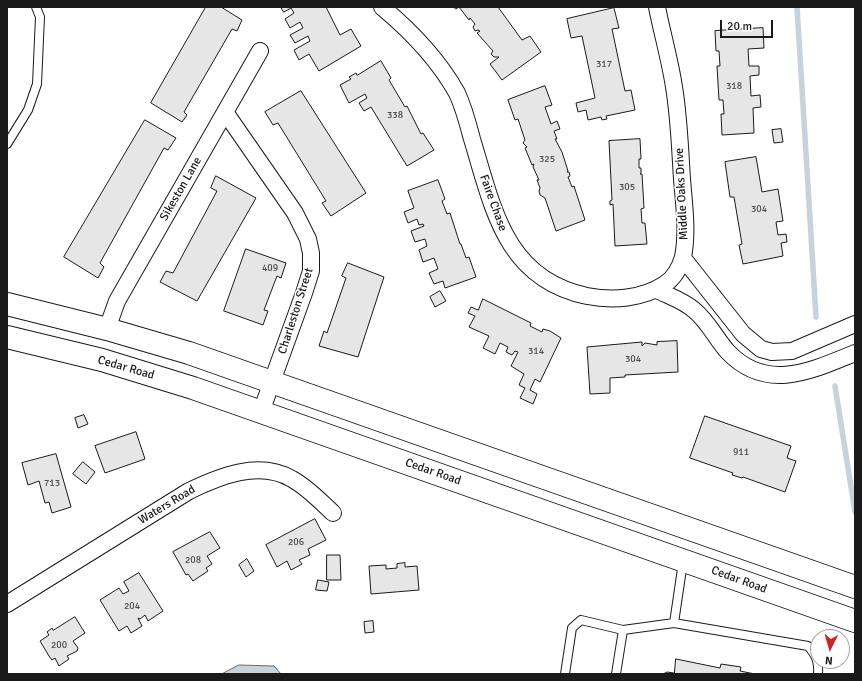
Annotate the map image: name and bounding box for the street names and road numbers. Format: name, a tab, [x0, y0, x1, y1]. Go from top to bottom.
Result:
street label: Middle Oaks Drive	[672, 148, 692, 240]
street label: Sikeston Lane	[157, 155, 205, 223]
street label: Faire Chase	[476, 173, 510, 233]
street label: Charleston Street	[275, 266, 317, 356]
street label: Cedar Road	[96, 353, 156, 383]
street label: Cedar Road	[403, 456, 463, 488]
street label: Waters Road	[136, 482, 198, 528]
street label: Cedar Road	[709, 563, 769, 597]

